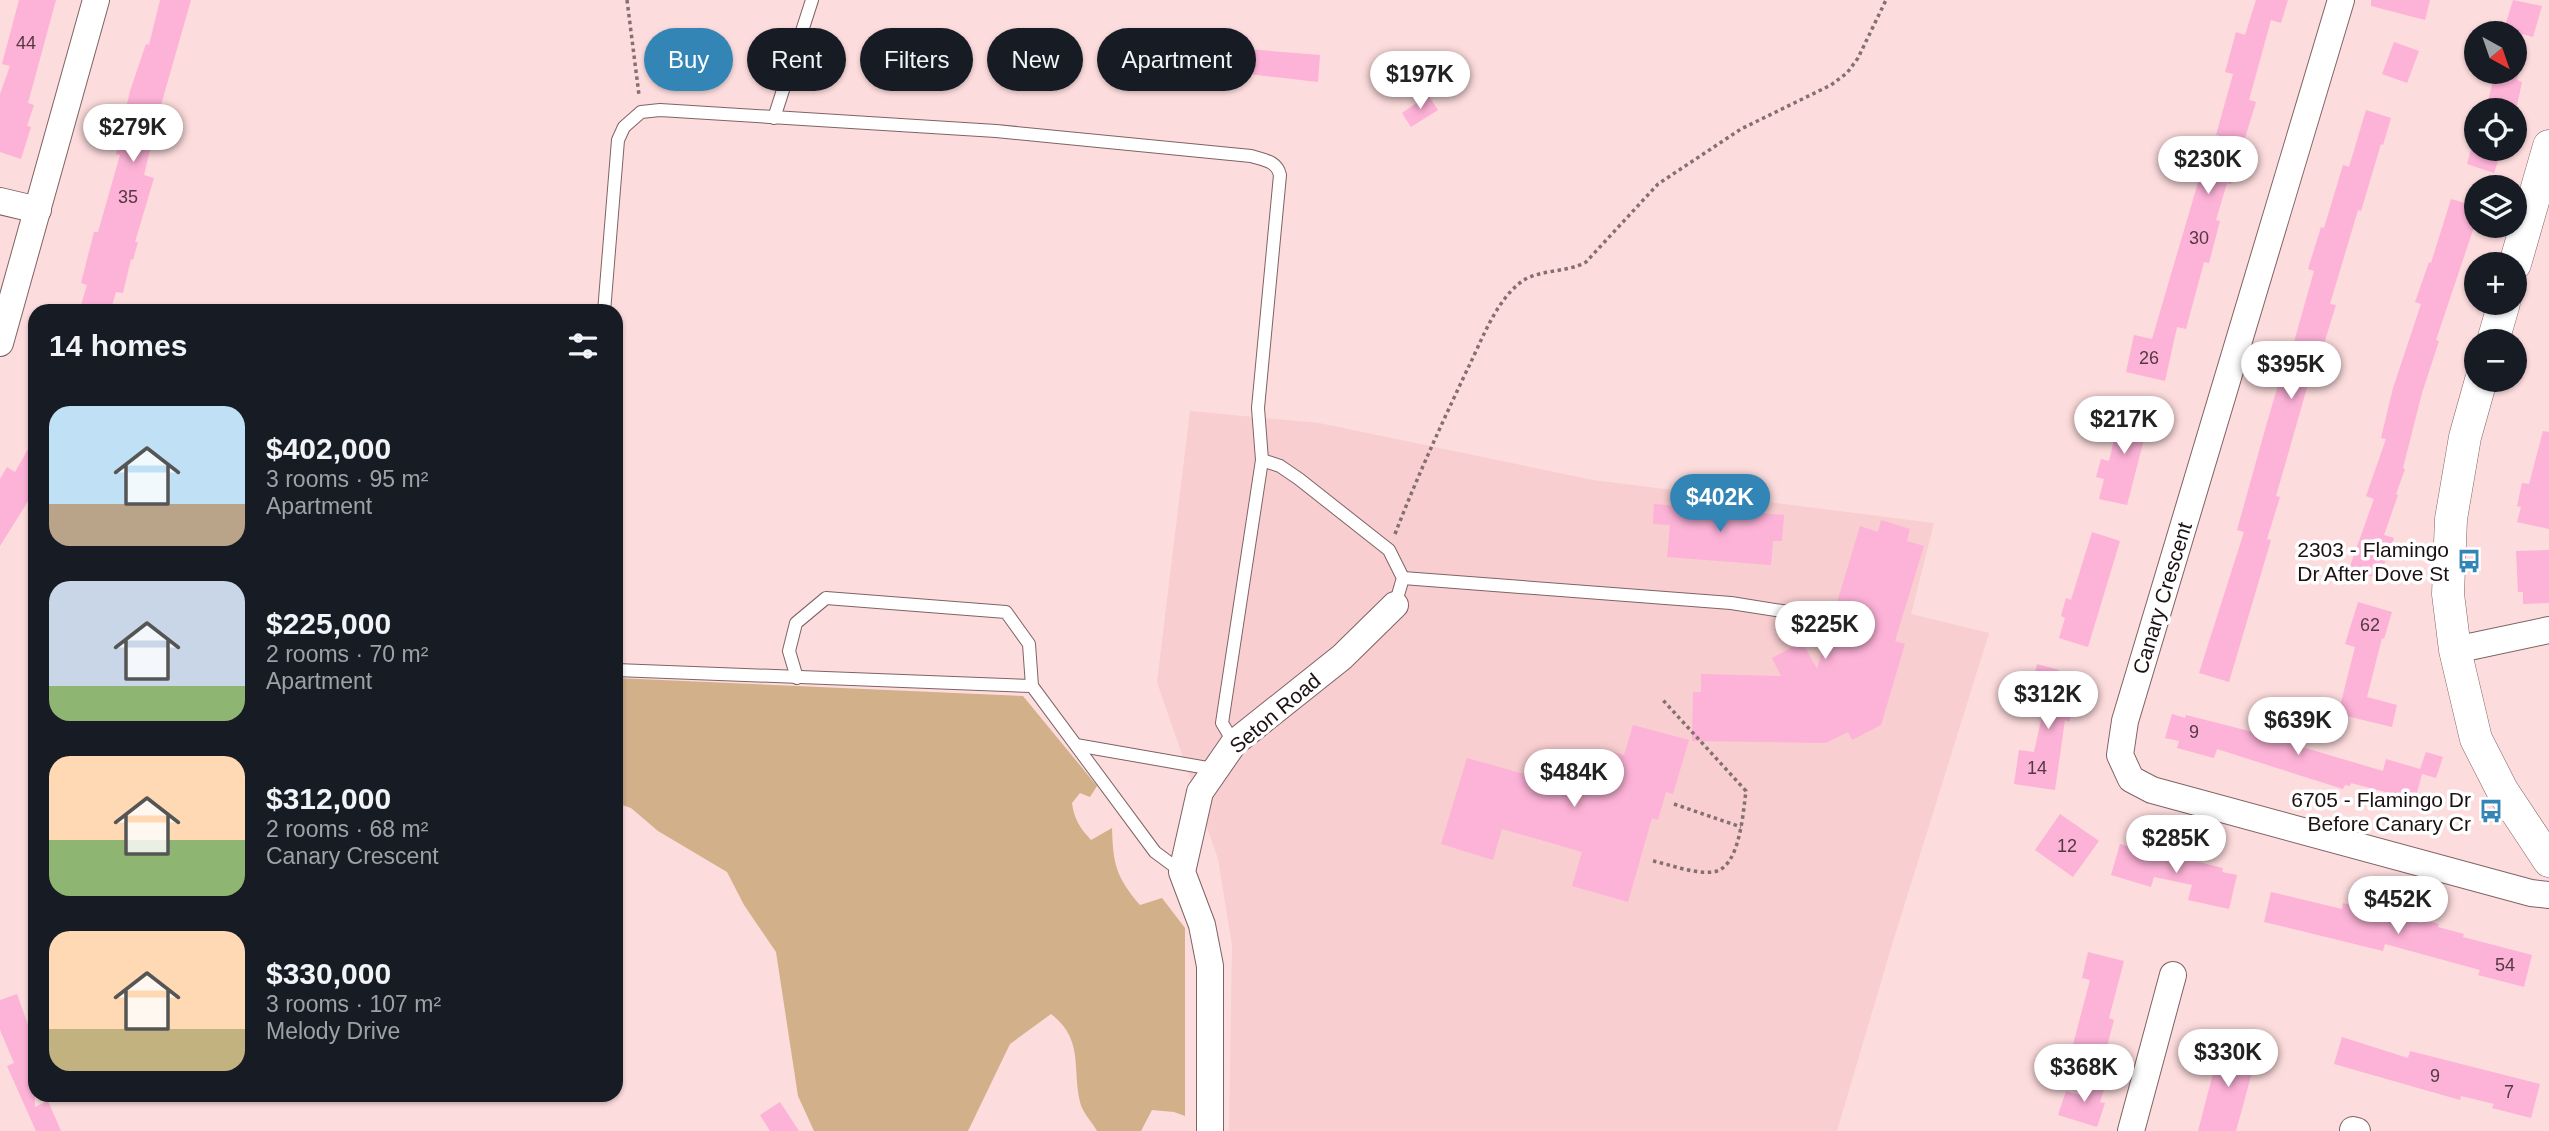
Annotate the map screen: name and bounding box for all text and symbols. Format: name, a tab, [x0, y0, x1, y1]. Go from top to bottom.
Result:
north arrow	[2464, 21, 2527, 84]
map controls	[2464, 21, 2527, 392]
chip: Buy	[644, 28, 733, 91]
chip: Rent	[747, 28, 846, 91]
chip: Filters	[860, 28, 973, 91]
chip: New	[987, 28, 1083, 91]
chip: Apartment	[1097, 28, 1256, 91]
house number: 44	[16, 33, 36, 53]
pin: $197K	[1371, 52, 1469, 111]
text: $197K	[1386, 61, 1454, 87]
button: locate	[2464, 98, 2527, 161]
pin: $279K	[84, 104, 182, 164]
text: $279K	[99, 114, 167, 140]
pin: $230K	[2159, 136, 2257, 196]
text: $230K	[2174, 146, 2242, 172]
button: layers	[2464, 175, 2527, 238]
house number: 35	[118, 187, 138, 207]
house number: 30	[2189, 228, 2209, 248]
button: +	[2464, 252, 2527, 315]
icon: filters	[564, 327, 602, 365]
text: 14 homes	[49, 329, 187, 362]
button: −	[2464, 329, 2527, 392]
pin: $395K	[2242, 342, 2340, 401]
house number: 26	[2139, 348, 2159, 368]
text: $395K	[2257, 351, 2325, 377]
pin: $217K	[2075, 396, 2173, 456]
text: $217K	[2090, 406, 2158, 432]
text: $402,000	[266, 432, 391, 465]
icon: home	[105, 434, 189, 518]
text: 3 rooms · 95 m²	[266, 466, 428, 492]
pin: $402K	[1671, 475, 1769, 534]
text: $402K	[1686, 484, 1754, 510]
text: Apartment	[266, 493, 372, 519]
street label: Canary Crescent	[2128, 519, 2196, 677]
place label: 2303 - Flamingo Dr After Dove St	[2297, 538, 2449, 585]
bus stop icon: 2303 - Flamingo Dr After Dove St	[2455, 547, 2483, 575]
pin: $225K	[1776, 602, 1874, 661]
text: $225,000	[266, 607, 391, 640]
icon: home	[105, 609, 189, 693]
text: $225K	[1791, 611, 1859, 637]
house number: 62	[2360, 615, 2380, 635]
text: 2 rooms · 70 m²	[266, 641, 428, 667]
text: Apartment	[266, 668, 372, 694]
street label: Seton Road	[1225, 669, 1325, 757]
pin: $312K	[1999, 672, 2097, 731]
text: $312K	[2014, 681, 2082, 707]
pin: $639K	[2249, 698, 2347, 757]
text: $639K	[2264, 707, 2332, 733]
house number: 9	[2189, 722, 2199, 742]
pin: $484K	[1525, 750, 1623, 809]
house number: 14	[2027, 758, 2047, 778]
text: $484K	[1540, 759, 1608, 785]
text: $312,000	[266, 782, 391, 815]
icon: home	[105, 784, 189, 868]
place label: 6705 - Flamingo Dr Before Canary Cr	[2291, 788, 2471, 835]
bus stop icon: 6705 - Flamingo Dr Before Canary Cr	[2477, 797, 2505, 825]
text: 2 rooms · 68 m²	[266, 816, 428, 842]
pin: $285K	[2127, 816, 2225, 875]
text: $285K	[2142, 825, 2210, 851]
house number: 12	[2057, 836, 2077, 856]
text: Canary Crescent	[266, 843, 439, 869]
pin: $452K	[2349, 876, 2447, 936]
text: $452K	[2364, 886, 2432, 912]
house number: 54	[2495, 955, 2515, 975]
text: $330,000	[266, 957, 391, 990]
icon: home	[105, 959, 189, 1043]
text: 3 rooms · 107 m²	[266, 991, 441, 1017]
text: Melody Drive	[266, 1018, 400, 1044]
pin: $330K	[2179, 1030, 2277, 1089]
text: $330K	[2194, 1039, 2262, 1065]
pin: $368K	[2035, 1044, 2133, 1104]
text: $368K	[2050, 1054, 2118, 1080]
house number: 9	[2430, 1066, 2440, 1086]
house number: 7	[2504, 1082, 2514, 1102]

